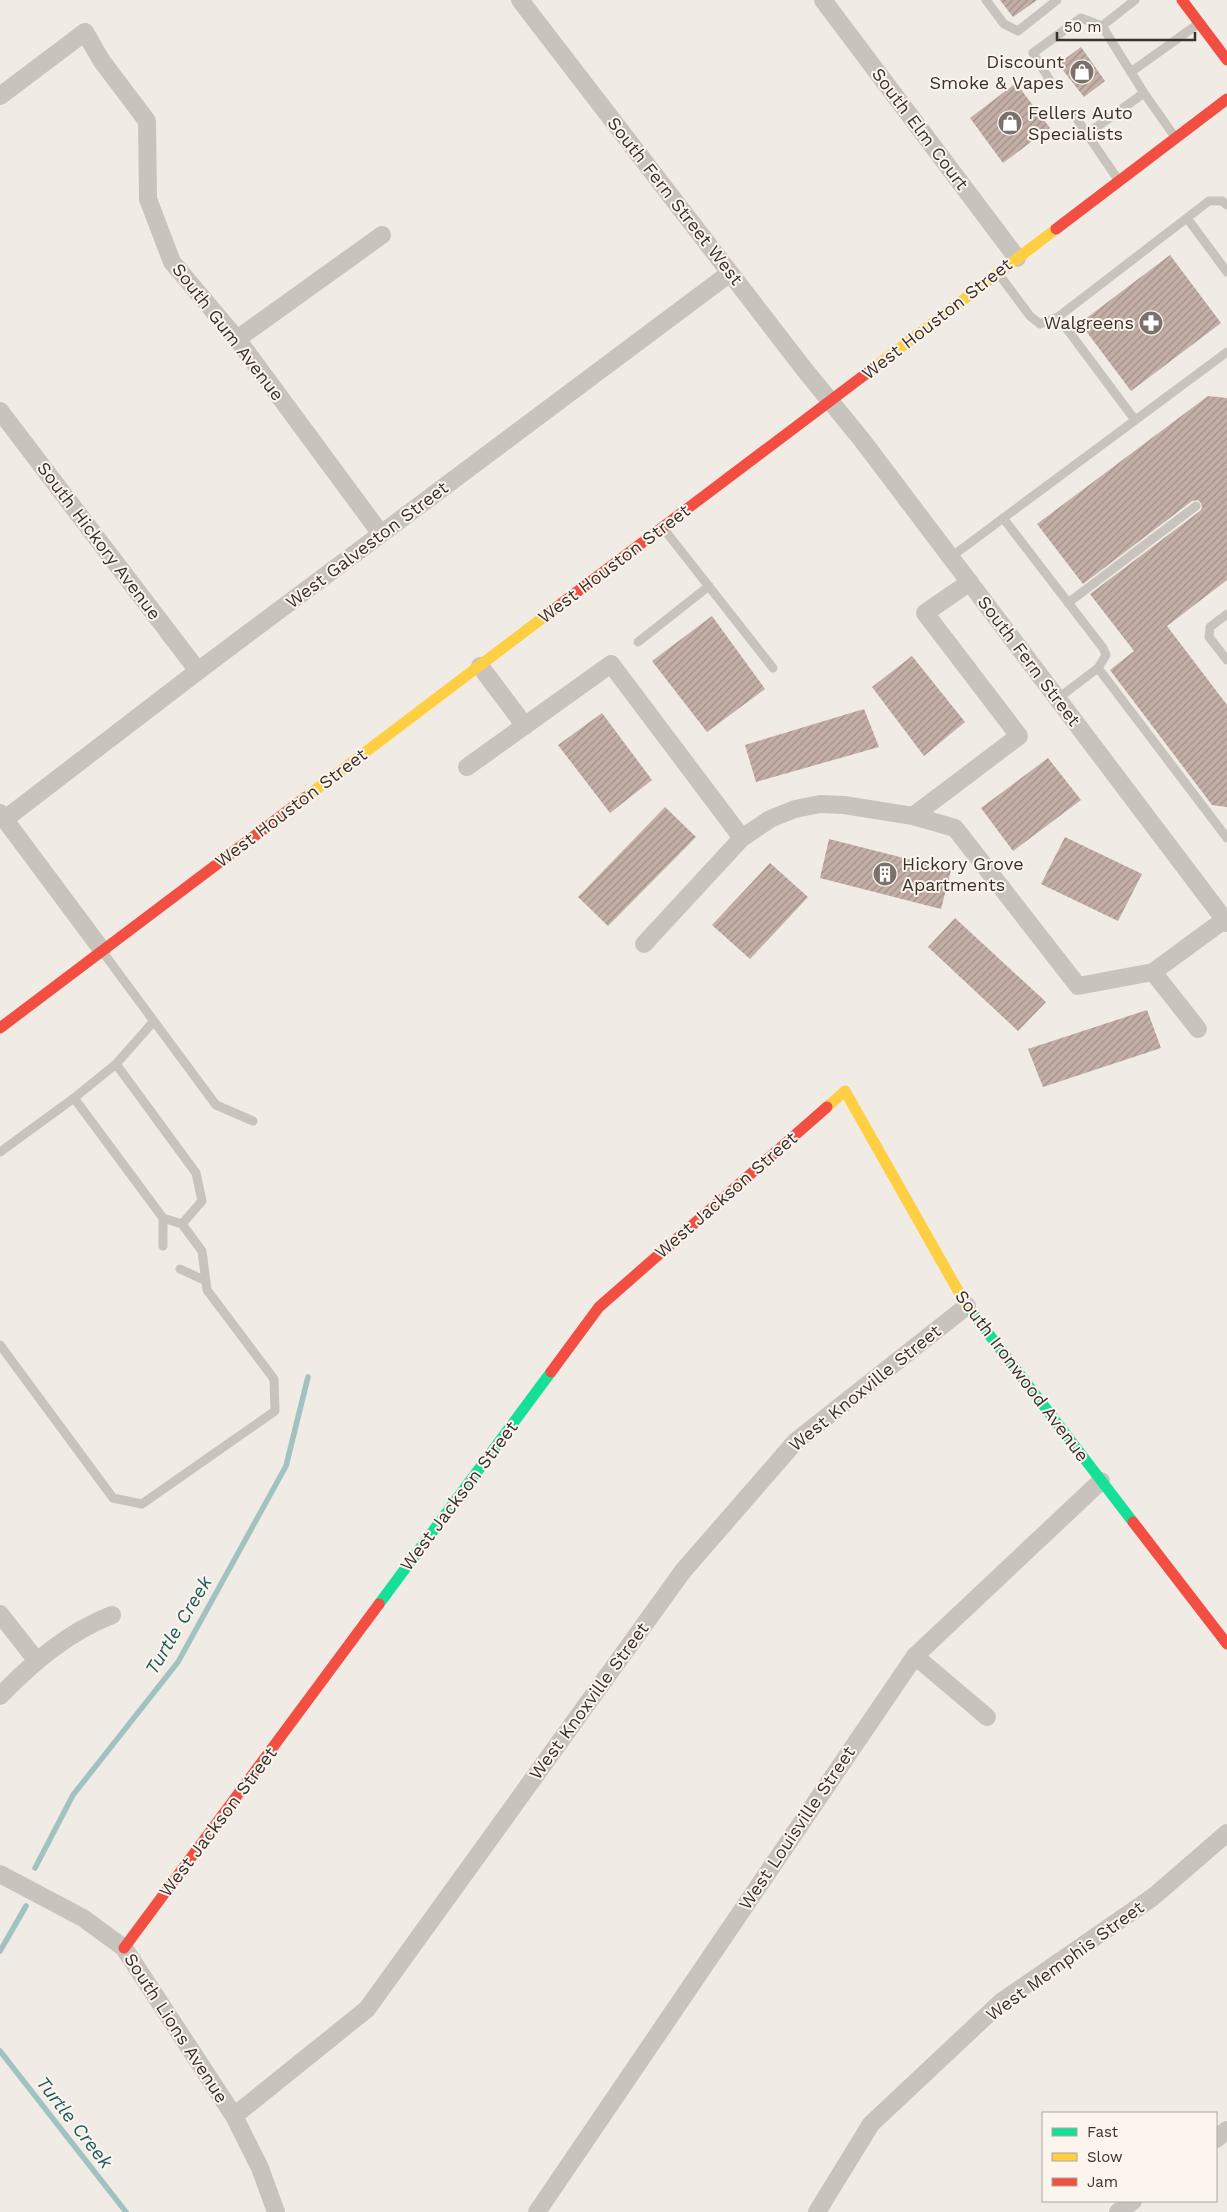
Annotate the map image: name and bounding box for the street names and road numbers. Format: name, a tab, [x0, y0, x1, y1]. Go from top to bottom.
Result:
street label: South Elm Court	[868, 64, 973, 194]
street label: South Fern Street West	[603, 113, 748, 289]
street label: West Houston Street	[858, 253, 1016, 384]
street label: South Gum Avenue	[168, 259, 289, 405]
street label: South Hickory Avenue	[33, 458, 166, 624]
street label: West Galveston Street	[281, 476, 452, 612]
street label: West Houston Street	[534, 499, 694, 628]
street label: South Fern Street	[974, 592, 1085, 730]
street label: West Houston Street	[211, 743, 371, 872]
street label: West Jackson Street	[650, 1127, 801, 1262]
street label: South Ironwood Avenue	[951, 1286, 1094, 1466]
street label: West Knoxville Street	[785, 1320, 945, 1455]
street label: West Jackson Street	[396, 1416, 522, 1575]
street label: West Knoxville Street	[525, 1618, 653, 1783]
street label: West Jackson Street	[155, 1742, 281, 1901]
street label: West Louisville Street	[734, 1742, 859, 1913]
street label: West Memphis Street	[982, 1896, 1148, 2025]
street label: South Lions Avenue	[120, 1949, 233, 2107]

